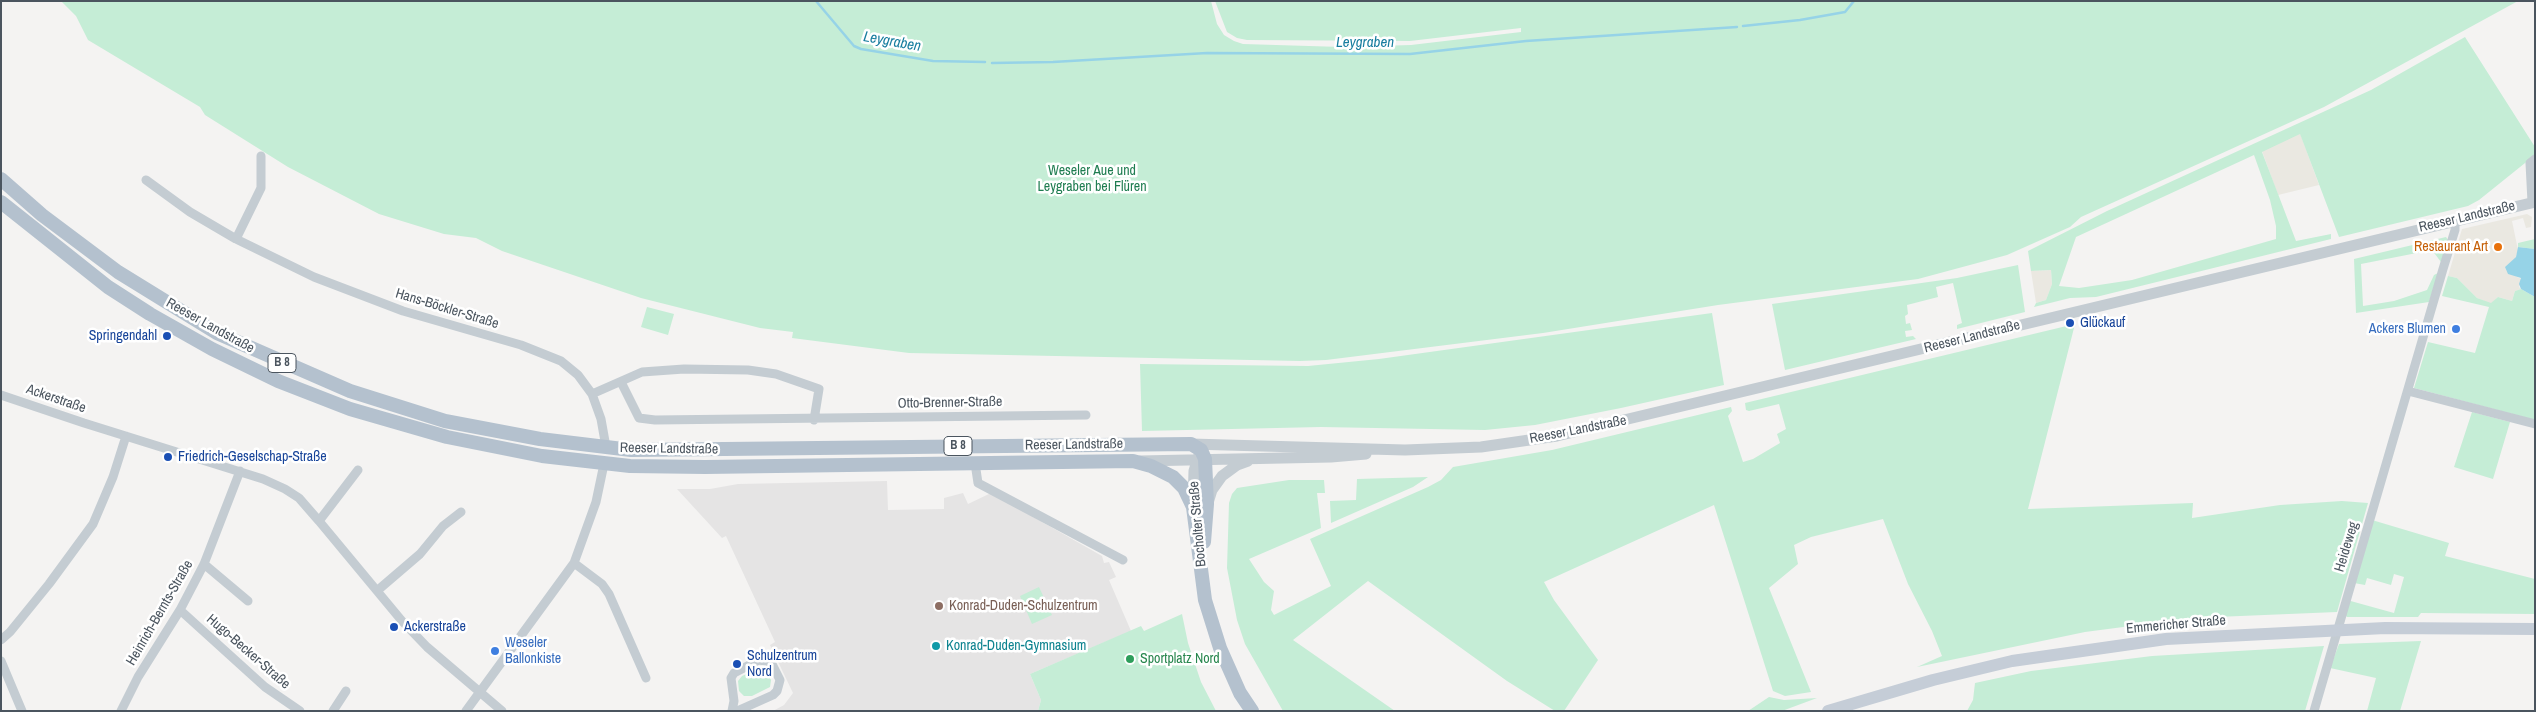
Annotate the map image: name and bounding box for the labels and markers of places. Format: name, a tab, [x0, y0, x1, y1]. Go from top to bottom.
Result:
place label: Restaurant Art	[2414, 239, 2488, 255]
marker: Restaurant Art	[2492, 241, 2504, 253]
place label: Glückauf	[2080, 315, 2125, 331]
marker: Glückauf	[2064, 317, 2076, 329]
place label: Ackers Blumen	[2369, 321, 2446, 337]
marker: Ackers Blumen	[2450, 323, 2462, 335]
place label: Springendahl	[89, 328, 157, 344]
marker: Springendahl	[161, 330, 173, 342]
place label: Friedrich-Geselschap-Straße	[178, 449, 327, 465]
marker: Friedrich-Geselschap-Straße	[162, 451, 174, 463]
place label: Konrad-Duden-Schulzentrum	[949, 598, 1098, 614]
marker: Konrad-Duden-Schulzentrum	[933, 600, 945, 612]
place label: Ackerstraße	[404, 619, 466, 635]
marker: Ackerstraße	[388, 621, 400, 633]
place label: Weseler Ballonkiste	[505, 635, 561, 668]
place label: Konrad-Duden-Gymnasium	[946, 638, 1086, 654]
marker: Konrad-Duden-Gymnasium	[930, 640, 942, 652]
marker: Weseler Ballonkiste	[489, 645, 501, 657]
place label: Schulzentrum Nord	[747, 648, 817, 680]
place label: Sportplatz Nord	[1140, 651, 1220, 667]
marker: Sportplatz Nord	[1124, 653, 1136, 665]
marker: Schulzentrum Nord	[731, 658, 743, 670]

